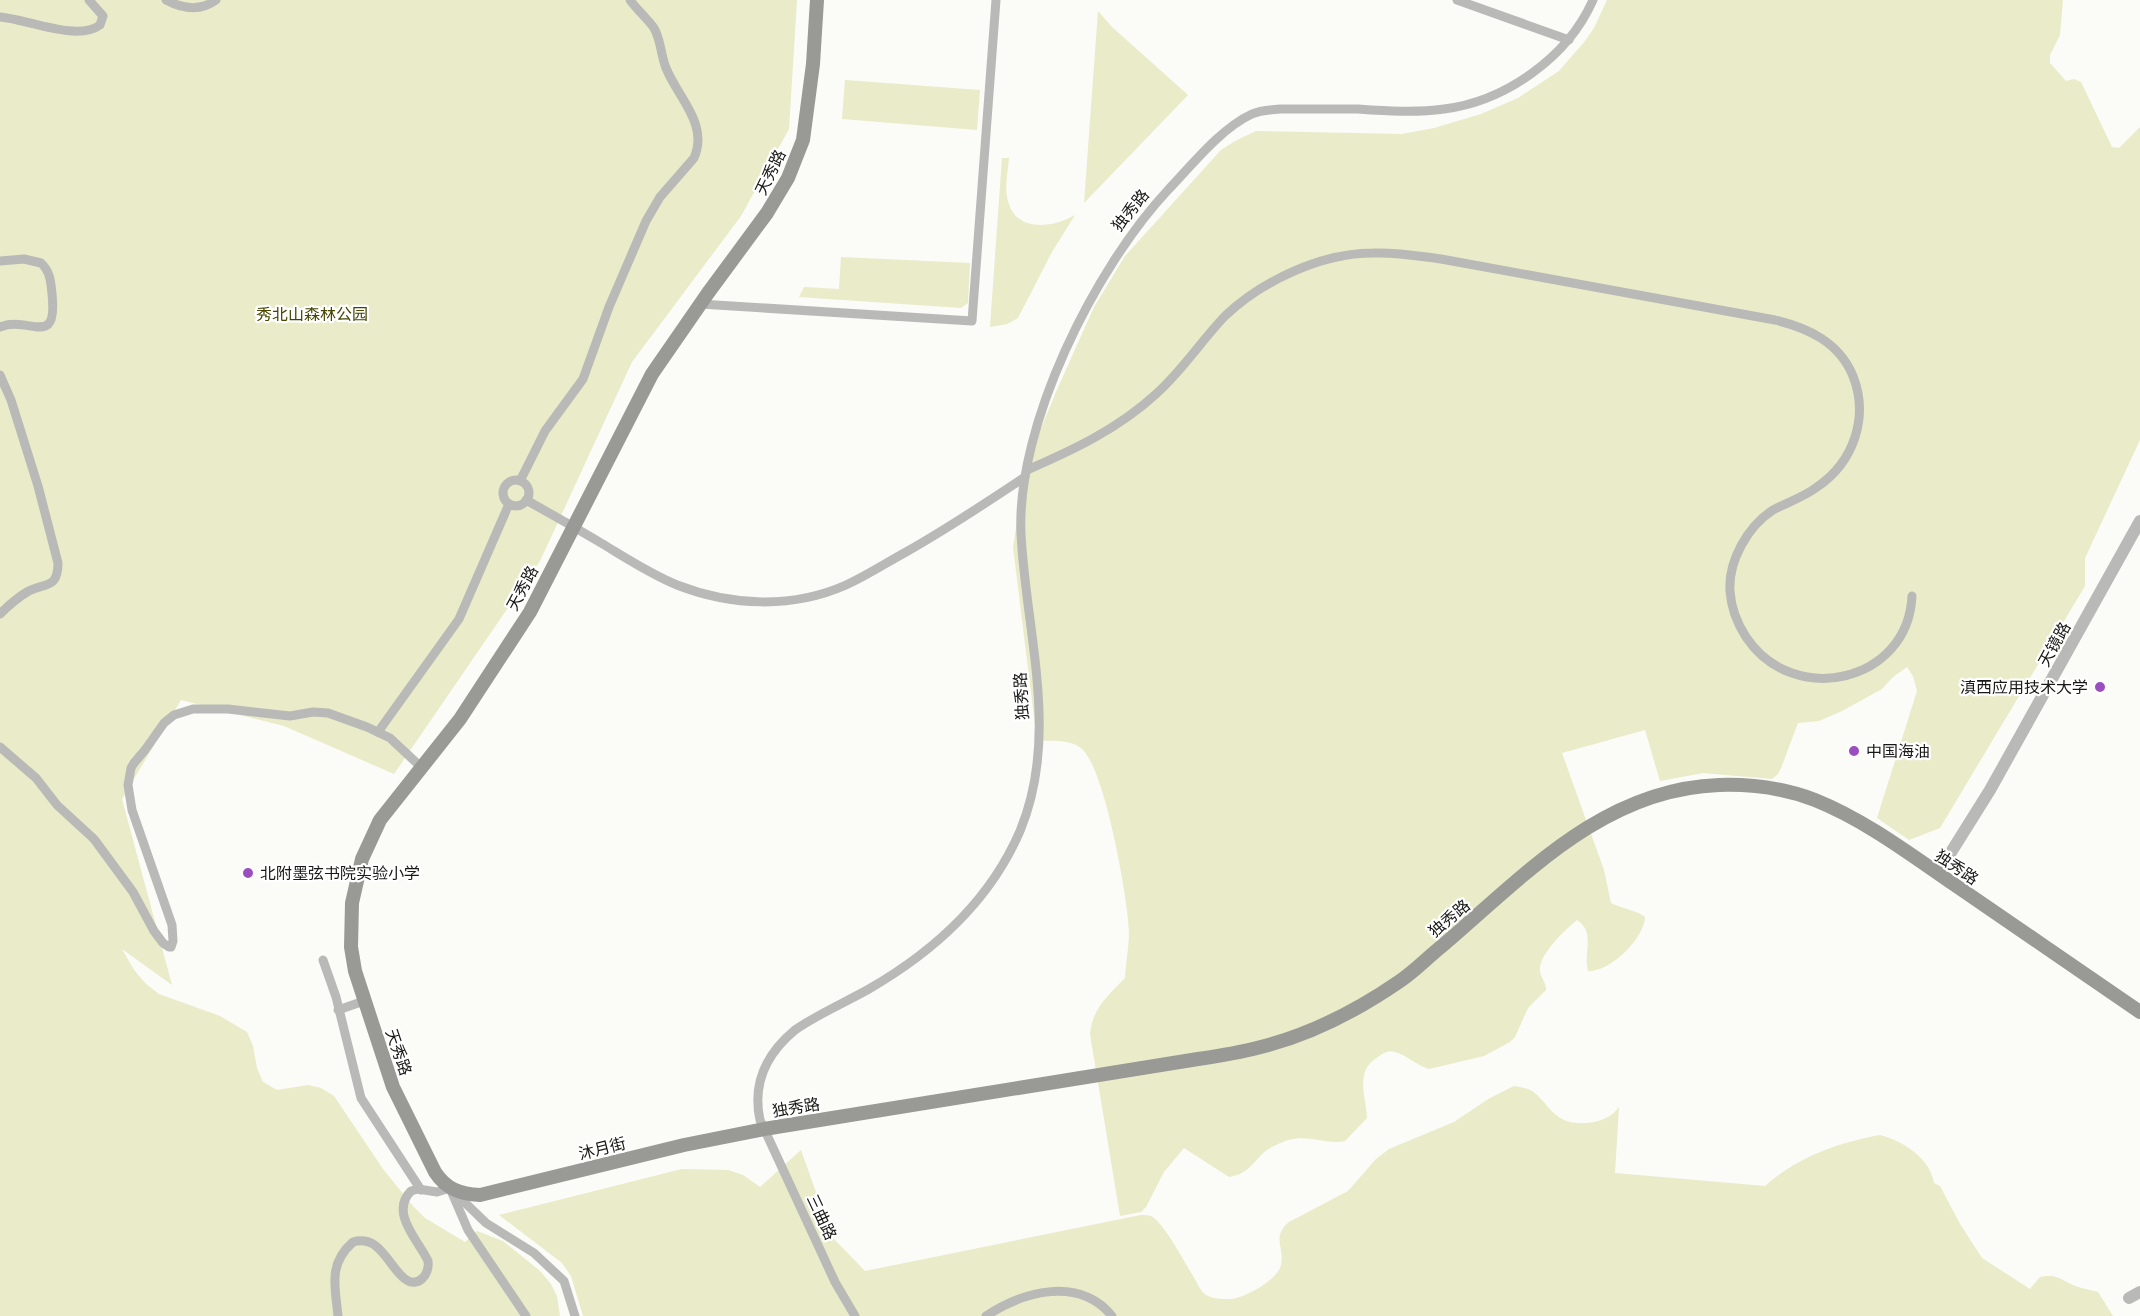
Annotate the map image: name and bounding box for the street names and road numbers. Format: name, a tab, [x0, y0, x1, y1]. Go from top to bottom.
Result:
street label: 天秀路	[750, 146, 790, 198]
street label: 独秀路	[1107, 185, 1153, 235]
street label: 天秀路	[502, 562, 542, 614]
street label: 天镜路	[2034, 618, 2074, 670]
street label: 独秀路	[1010, 672, 1032, 720]
street label: 独秀路	[1932, 845, 1982, 889]
street label: 独秀路	[1424, 895, 1474, 941]
street label: 天秀路	[382, 1026, 416, 1078]
street label: 独秀路	[771, 1093, 821, 1121]
street label: 沐月街	[576, 1132, 628, 1164]
street label: 三曲路	[803, 1191, 841, 1243]

